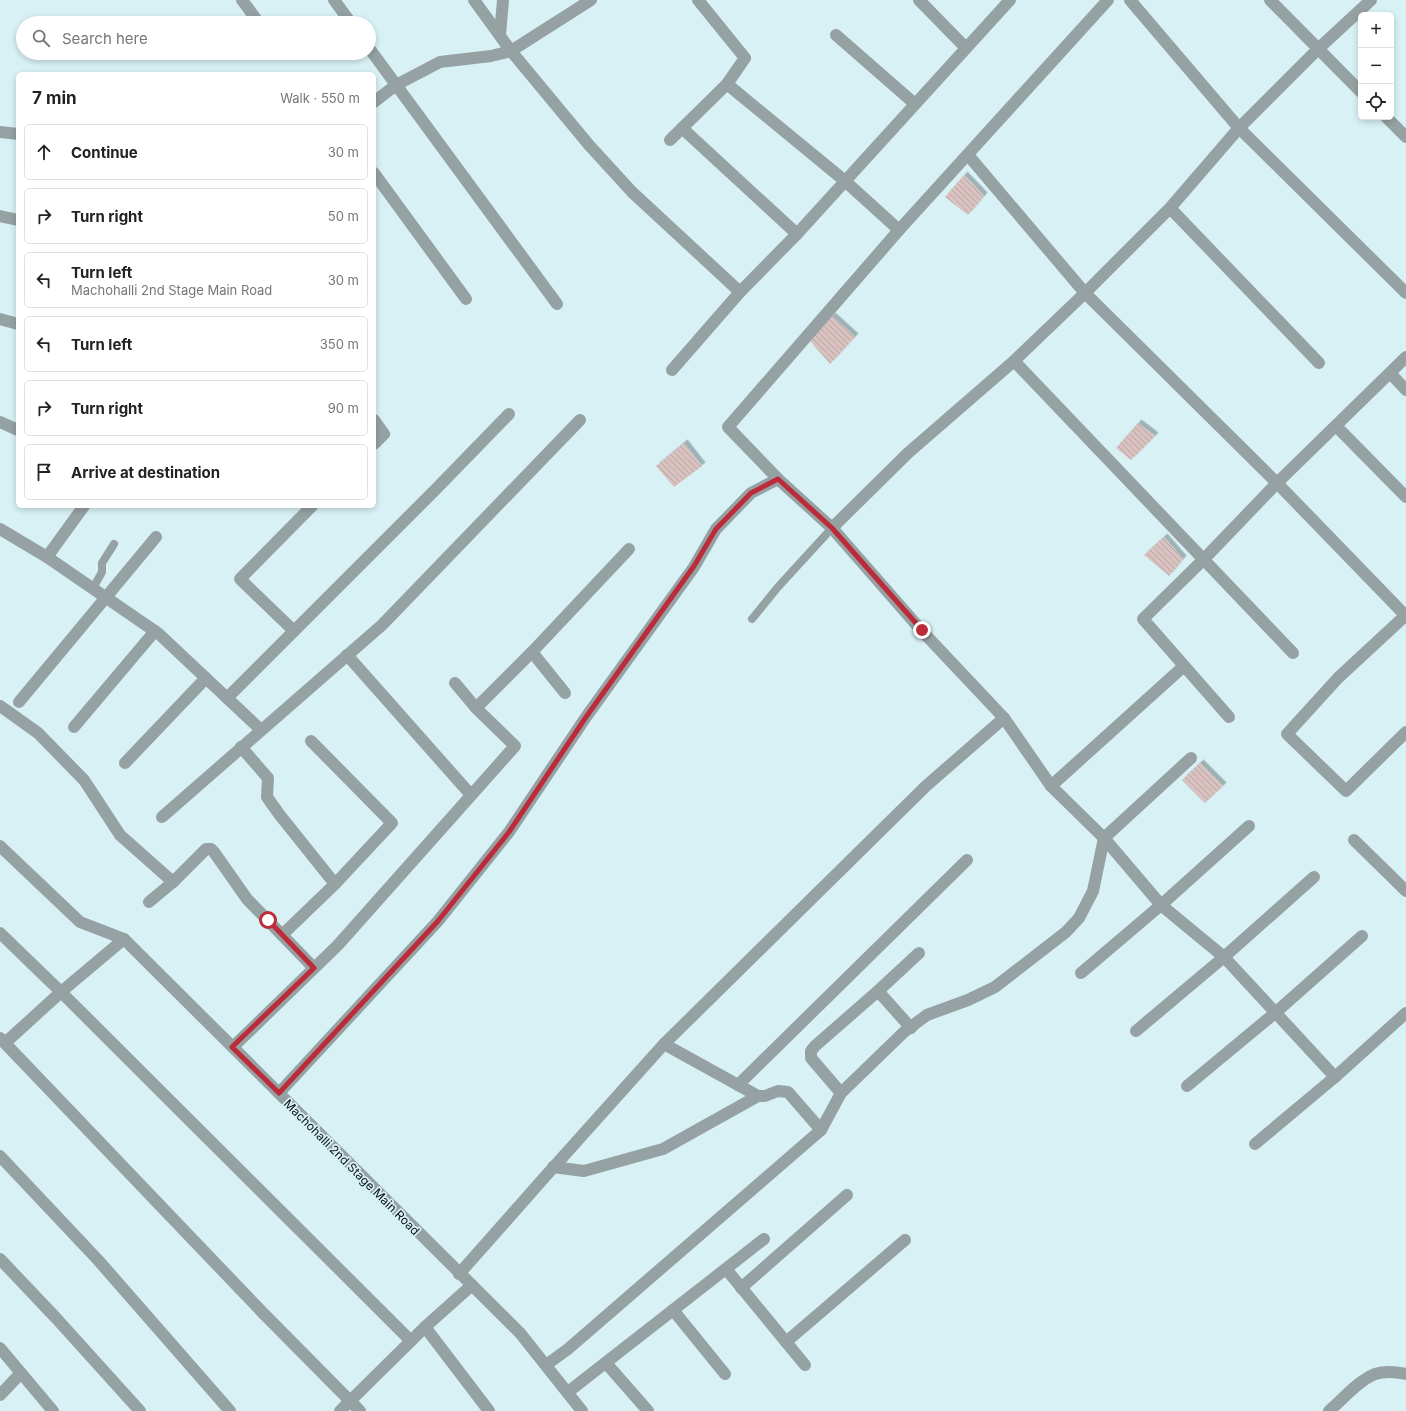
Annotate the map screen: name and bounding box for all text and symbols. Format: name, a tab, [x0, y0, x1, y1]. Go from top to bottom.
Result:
map controls	[1358, 12, 1394, 120]
button: +	[1358, 12, 1394, 48]
search box	[16, 16, 376, 60]
icon: search	[30, 27, 52, 49]
text: Search here	[62, 29, 148, 48]
button: −	[1358, 48, 1394, 84]
button: locate	[1358, 84, 1394, 120]
text: 7 min	[32, 88, 77, 108]
text: Walk · 550 m	[280, 90, 360, 106]
icon: ahead	[33, 141, 55, 163]
text: Continue	[71, 143, 138, 162]
text: 30 m	[328, 144, 359, 160]
icon: right	[33, 205, 55, 227]
text: Turn right	[71, 207, 143, 226]
text: 50 m	[328, 208, 359, 224]
text: Turn left	[71, 263, 132, 282]
icon: left	[33, 269, 55, 291]
text: 30 m	[328, 272, 359, 288]
text: Machohalli 2nd Stage Main Road	[71, 282, 272, 298]
icon: left	[33, 333, 55, 355]
text: Turn left	[71, 335, 132, 354]
text: 350 m	[320, 336, 359, 352]
icon: right	[33, 397, 55, 419]
text: Turn right	[71, 399, 143, 418]
text: 90 m	[328, 400, 359, 416]
icon: arrive	[33, 461, 55, 483]
text: Arrive at destination	[71, 463, 220, 482]
route end	[913, 621, 931, 639]
route start	[259, 911, 277, 929]
street label: Machohalli 2nd Stage Main Road	[281, 1096, 423, 1238]

